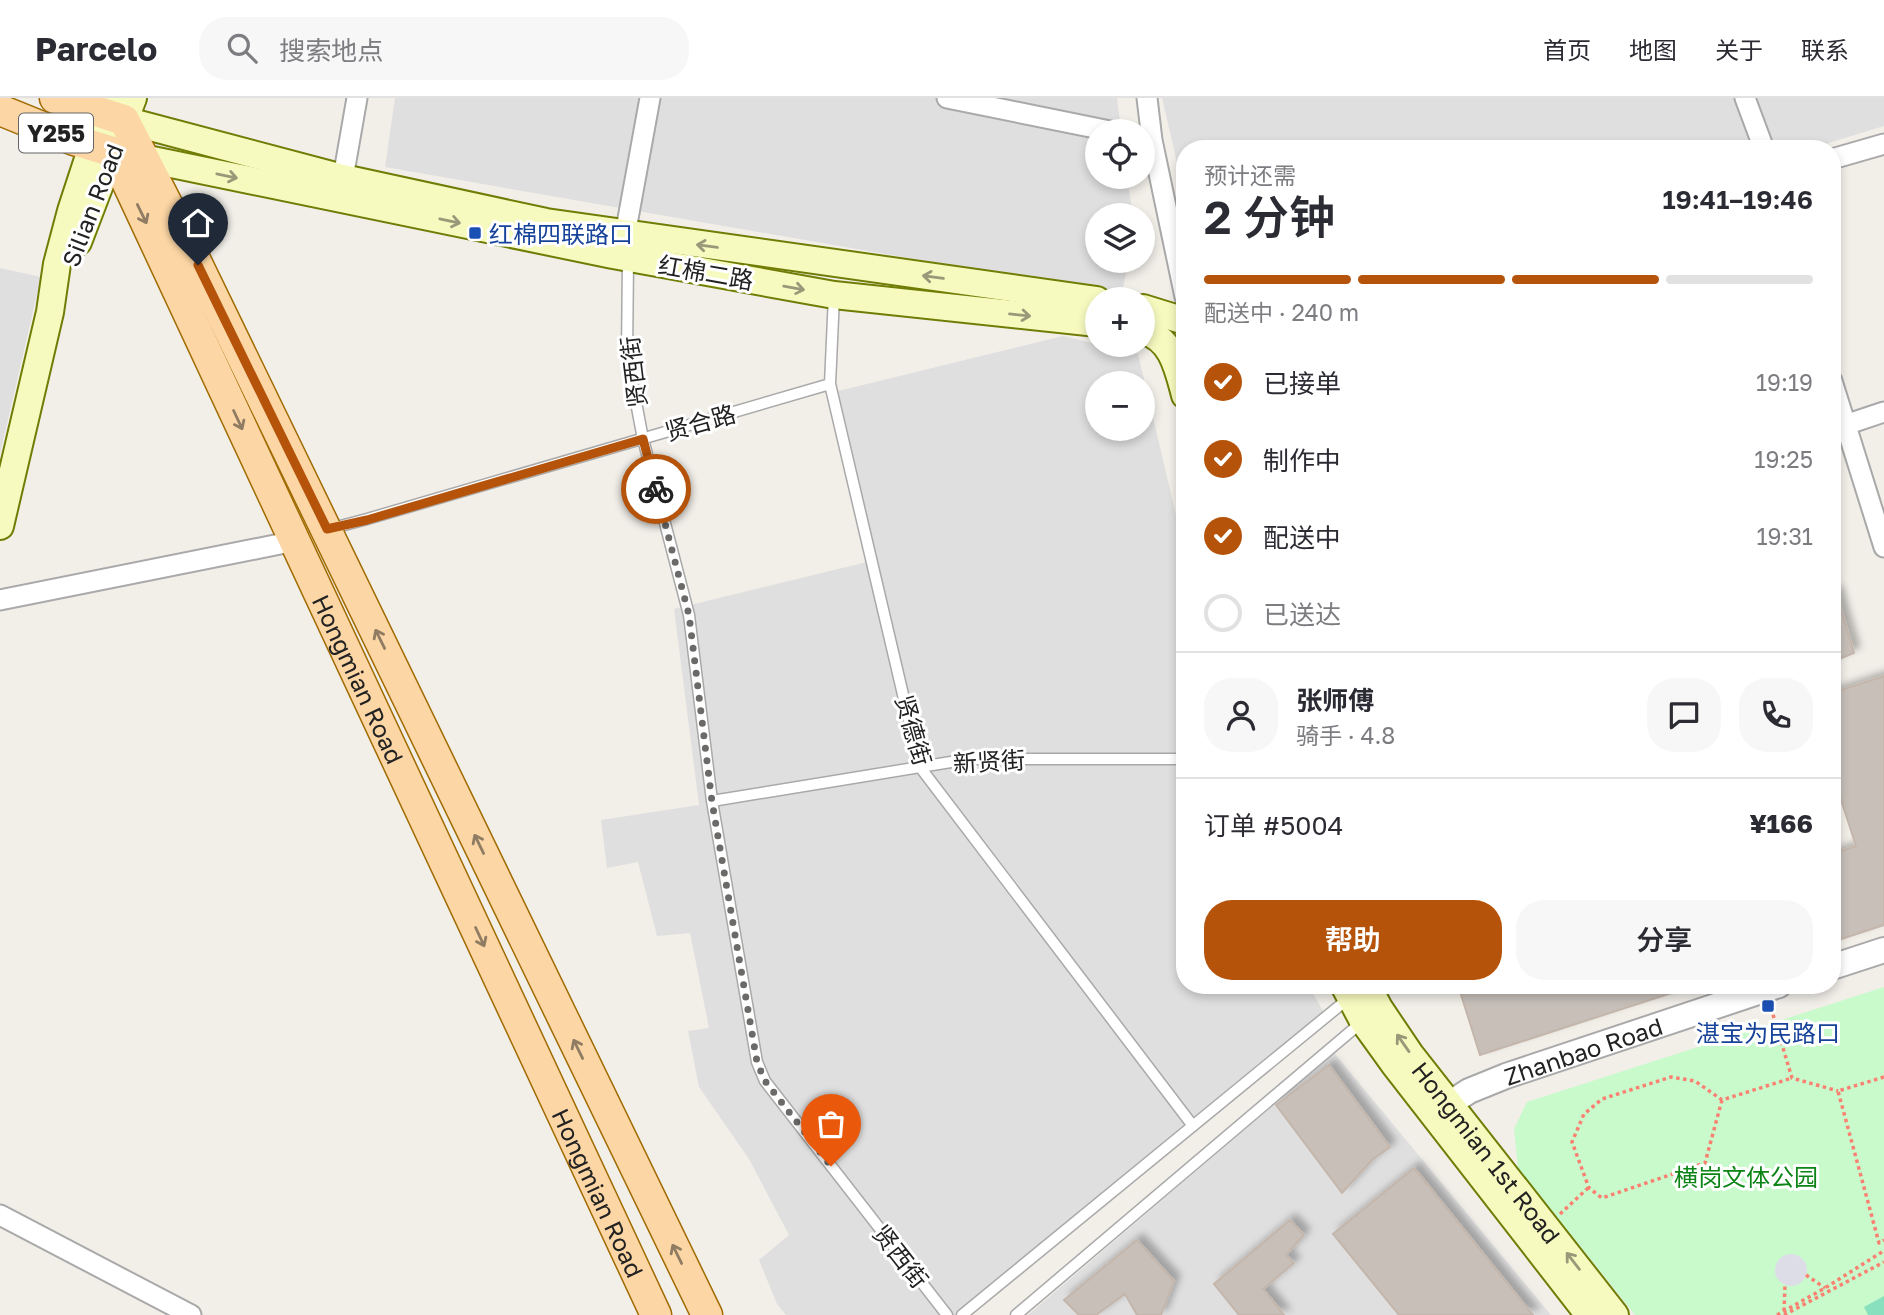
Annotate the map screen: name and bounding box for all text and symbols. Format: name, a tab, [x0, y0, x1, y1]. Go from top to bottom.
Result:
search box	[199, 17, 689, 80]
text: Parcelo	[35, 29, 157, 68]
icon: search	[223, 29, 261, 67]
text: 搜索地点	[279, 35, 383, 66]
text: 首页	[1543, 35, 1591, 64]
text: 地图	[1629, 35, 1677, 64]
text: 关于	[1715, 35, 1763, 64]
text: 联系	[1801, 35, 1849, 64]
road number: Y255	[19, 114, 93, 152]
map controls	[1085, 119, 1155, 441]
button: locate	[1085, 119, 1155, 189]
street label: Silian Road	[55, 140, 129, 270]
text: 预计还需	[1204, 161, 1296, 189]
one-way arrow	[215, 169, 238, 183]
text: 19:41–19:46	[1662, 184, 1813, 215]
text: 2 分钟	[1204, 189, 1335, 244]
pin	[168, 193, 228, 265]
one-way arrow	[136, 203, 149, 224]
button: layers	[1085, 203, 1155, 273]
icon: home	[179, 204, 217, 242]
one-way arrow	[438, 215, 461, 229]
place label: 红棉四联路口	[489, 219, 633, 248]
marker: 红棉四联路口	[467, 225, 483, 241]
one-way arrow	[696, 239, 719, 252]
street label: 红棉二路	[656, 249, 756, 295]
one-way arrow	[922, 270, 944, 283]
one-way arrow	[782, 282, 805, 295]
button: +	[1085, 287, 1155, 357]
text: 配送中 · 240 m	[1204, 298, 1359, 326]
one-way arrow	[1008, 308, 1031, 321]
street label: 贤西街	[614, 335, 652, 409]
icon: check	[1204, 363, 1242, 401]
text: 已接单	[1263, 368, 1341, 399]
text: 19:19	[1756, 368, 1813, 396]
button: −	[1085, 371, 1155, 441]
street label: 贤合路	[661, 398, 739, 446]
one-way arrow	[232, 409, 246, 430]
icon: check	[1204, 440, 1242, 478]
text: 制作中	[1263, 445, 1341, 476]
text: 19:25	[1754, 445, 1813, 473]
courier	[621, 454, 691, 524]
icon: bike	[637, 470, 675, 508]
icon: check	[1204, 517, 1242, 555]
text: 配送中	[1263, 522, 1341, 553]
text: 19:31	[1756, 522, 1813, 550]
street label: Hongmian Road	[307, 590, 411, 768]
text: 已送达	[1263, 599, 1341, 630]
one-way arrow	[373, 629, 386, 650]
button: person	[1204, 678, 1278, 752]
button: chat	[1647, 678, 1721, 752]
button: phone	[1739, 678, 1813, 752]
text: 张师傅	[1296, 685, 1374, 716]
street label: 贤德街	[890, 691, 938, 769]
text: 骑手 · 4.8	[1296, 721, 1395, 749]
street label: 新贤街	[952, 745, 1026, 777]
text: ¥166	[1749, 808, 1813, 839]
text: 订单 #5004	[1204, 810, 1343, 841]
one-way arrow	[472, 834, 485, 855]
button: 帮助	[1204, 900, 1502, 980]
button: 分享	[1516, 900, 1813, 980]
one-way arrow	[473, 926, 487, 947]
marker: 湛宝为民路口	[1760, 998, 1776, 1014]
street label: Zhanbao Road	[1500, 1010, 1666, 1090]
place label: 湛宝为民路口	[1696, 1018, 1840, 1047]
one-way arrow	[1396, 1034, 1410, 1053]
one-way arrow	[571, 1039, 584, 1060]
street label: Hongmian 1st Road	[1407, 1055, 1567, 1249]
pin	[801, 1094, 861, 1166]
street label: Hongmian Road	[547, 1103, 651, 1282]
icon: bag	[812, 1105, 850, 1143]
park label: 横岗文体公园	[1674, 1162, 1818, 1191]
street label: 贤西街	[867, 1219, 935, 1293]
one-way arrow	[670, 1244, 683, 1265]
one-way arrow	[1565, 1253, 1580, 1271]

